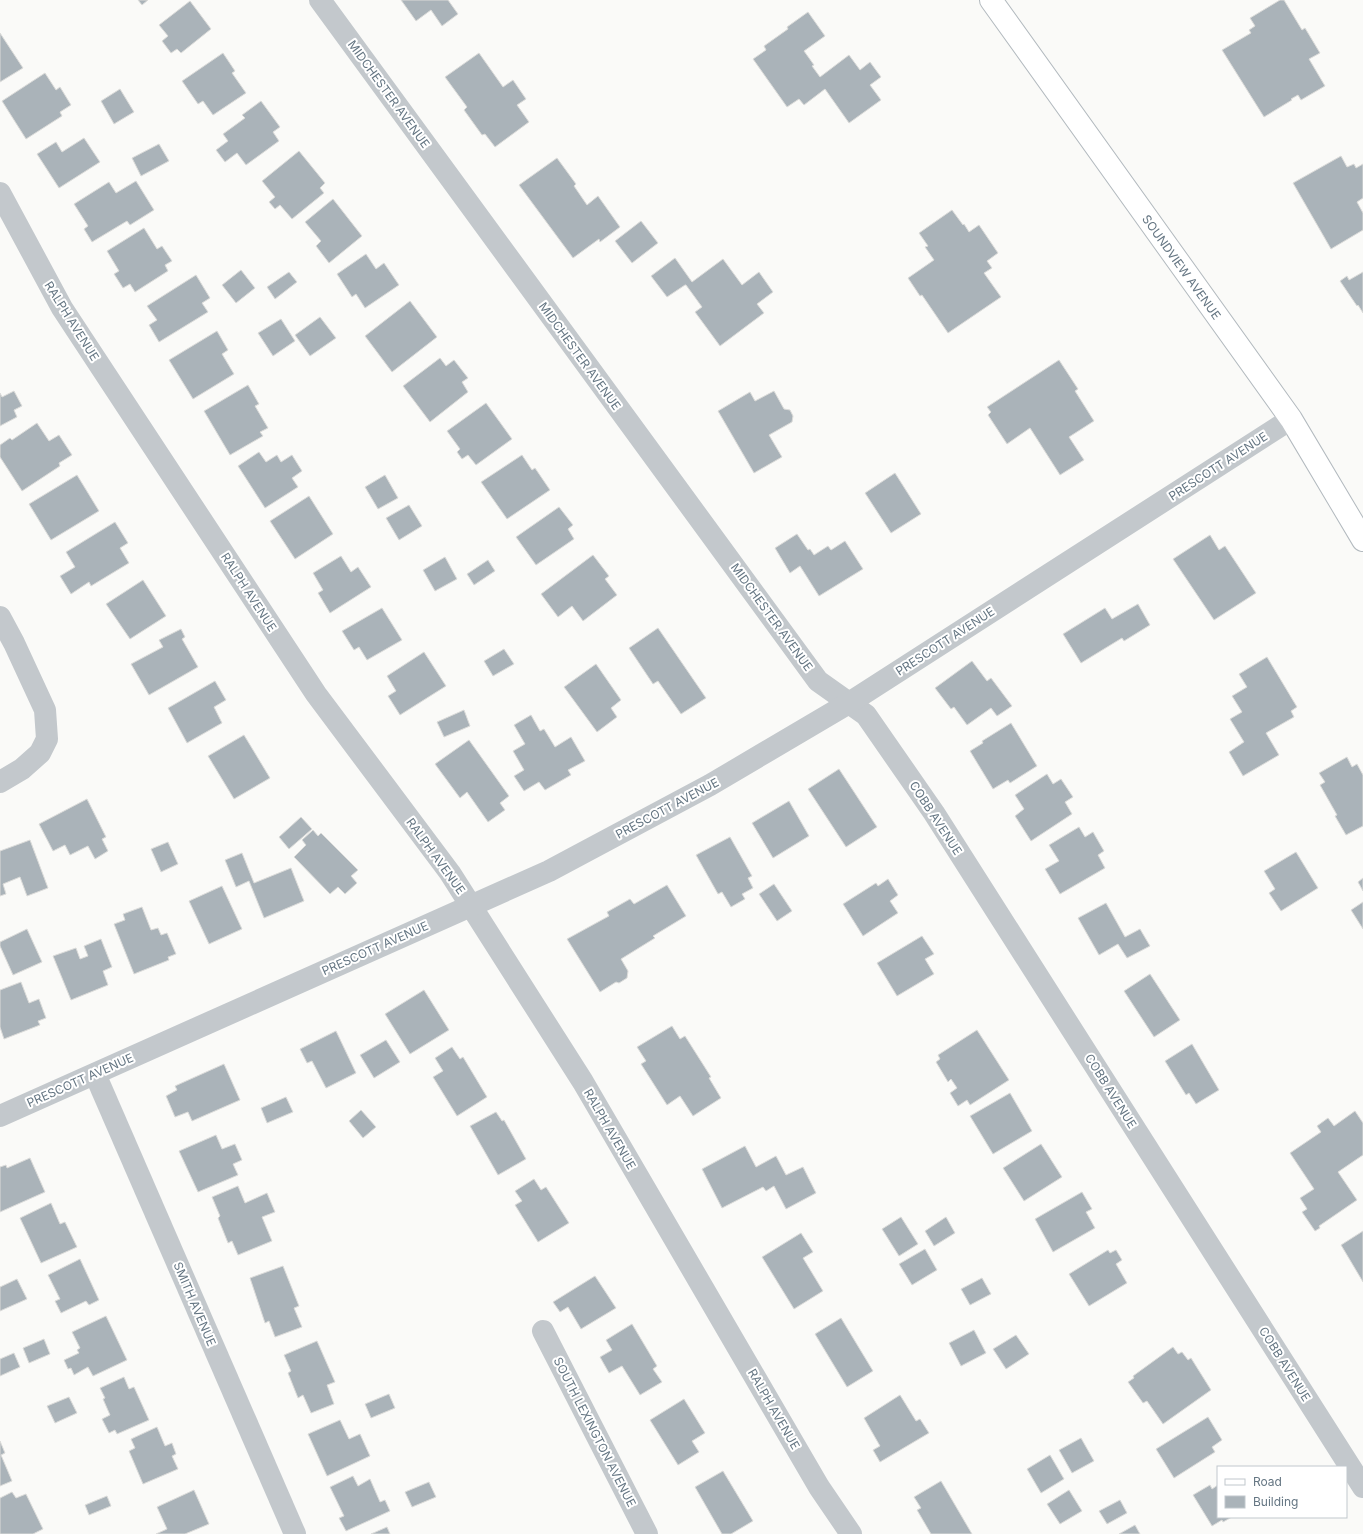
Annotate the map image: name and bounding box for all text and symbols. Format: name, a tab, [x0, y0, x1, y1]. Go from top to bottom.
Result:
street label: MIDCHESTER AVENUE	[345, 37, 433, 151]
street label: SOUNDVIEW AVENUE	[1139, 211, 1225, 322]
street label: RALPH AVENUE	[42, 278, 102, 364]
street label: MIDCHESTER AVENUE	[536, 299, 624, 413]
street label: PRESCOTT AVENUE	[1166, 428, 1270, 504]
street label: RALPH AVENUE	[218, 550, 280, 634]
street label: MIDCHESTER AVENUE	[728, 560, 816, 674]
street label: PRESCOTT AVENUE	[893, 603, 997, 679]
street label: PRESCOTT AVENUE	[613, 774, 721, 842]
street label: COBB AVENUE	[907, 778, 965, 858]
street label: RALPH AVENUE	[403, 815, 469, 897]
street label: PRESCOTT AVENUE	[319, 918, 431, 978]
street label: PRESCOTT AVENUE	[24, 1050, 136, 1110]
street label: COBB AVENUE	[1082, 1051, 1140, 1131]
street label: RALPH AVENUE	[581, 1086, 639, 1172]
street label: SMITH AVENUE	[171, 1260, 219, 1348]
street label: COBB AVENUE	[1256, 1324, 1314, 1404]
street label: SOUTH LEXINGTON AVENUE	[551, 1355, 639, 1509]
street label: RALPH AVENUE	[745, 1366, 803, 1452]
legend	[1217, 1466, 1347, 1518]
text: Road	[1253, 1474, 1282, 1489]
text: Building	[1253, 1494, 1298, 1509]

